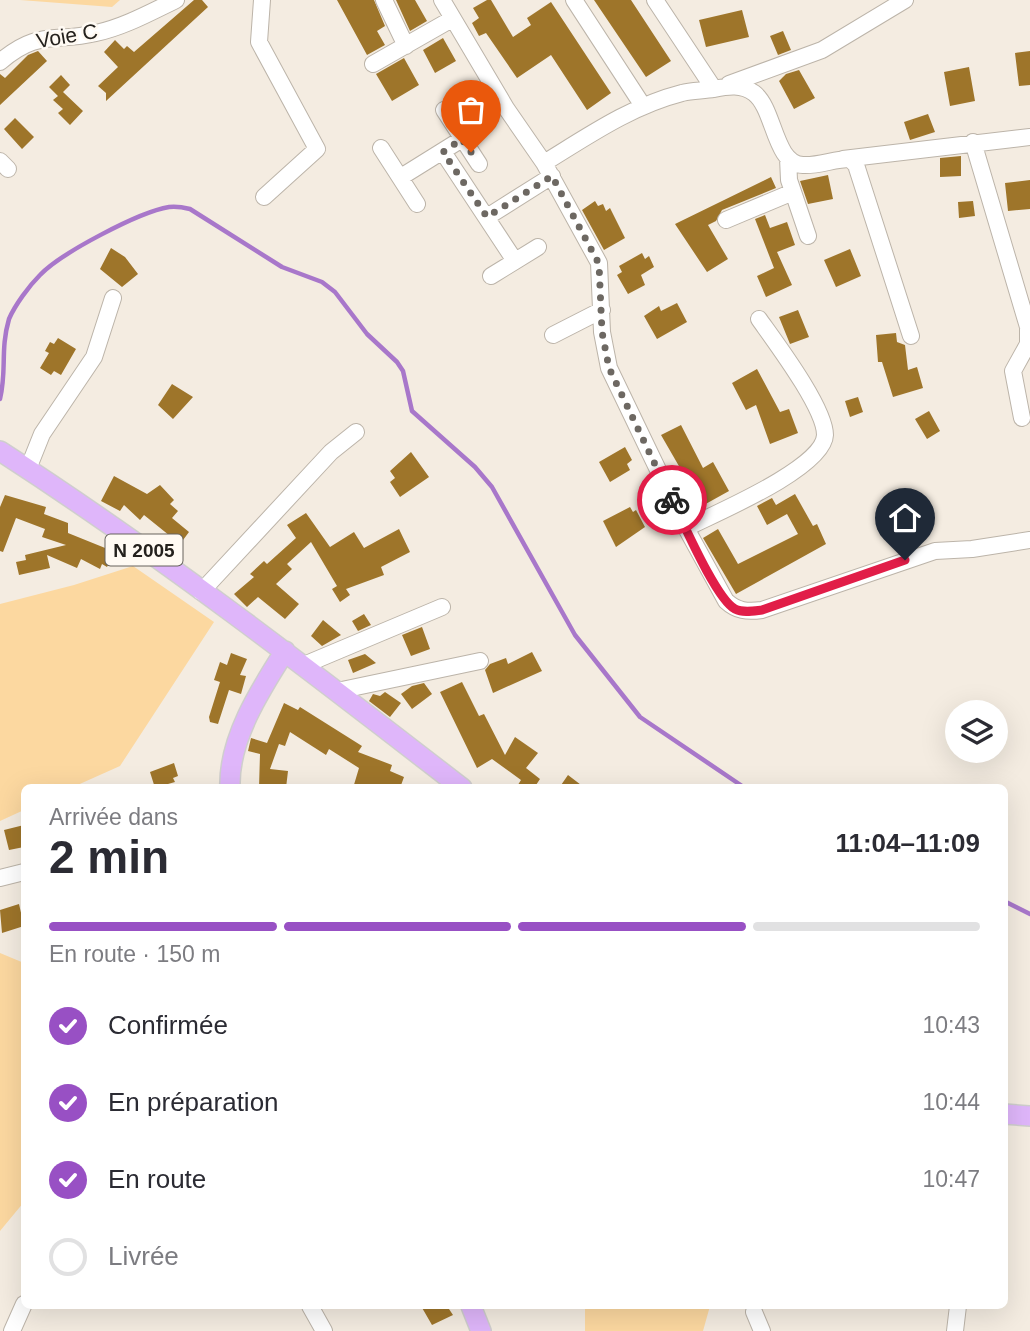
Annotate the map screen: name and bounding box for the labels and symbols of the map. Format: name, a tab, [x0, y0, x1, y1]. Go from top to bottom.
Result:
street label: Voie C	[34, 19, 99, 52]
pin	[441, 80, 501, 152]
courier	[637, 465, 707, 535]
pin	[875, 488, 935, 560]
road number: N 2005	[106, 534, 182, 566]

